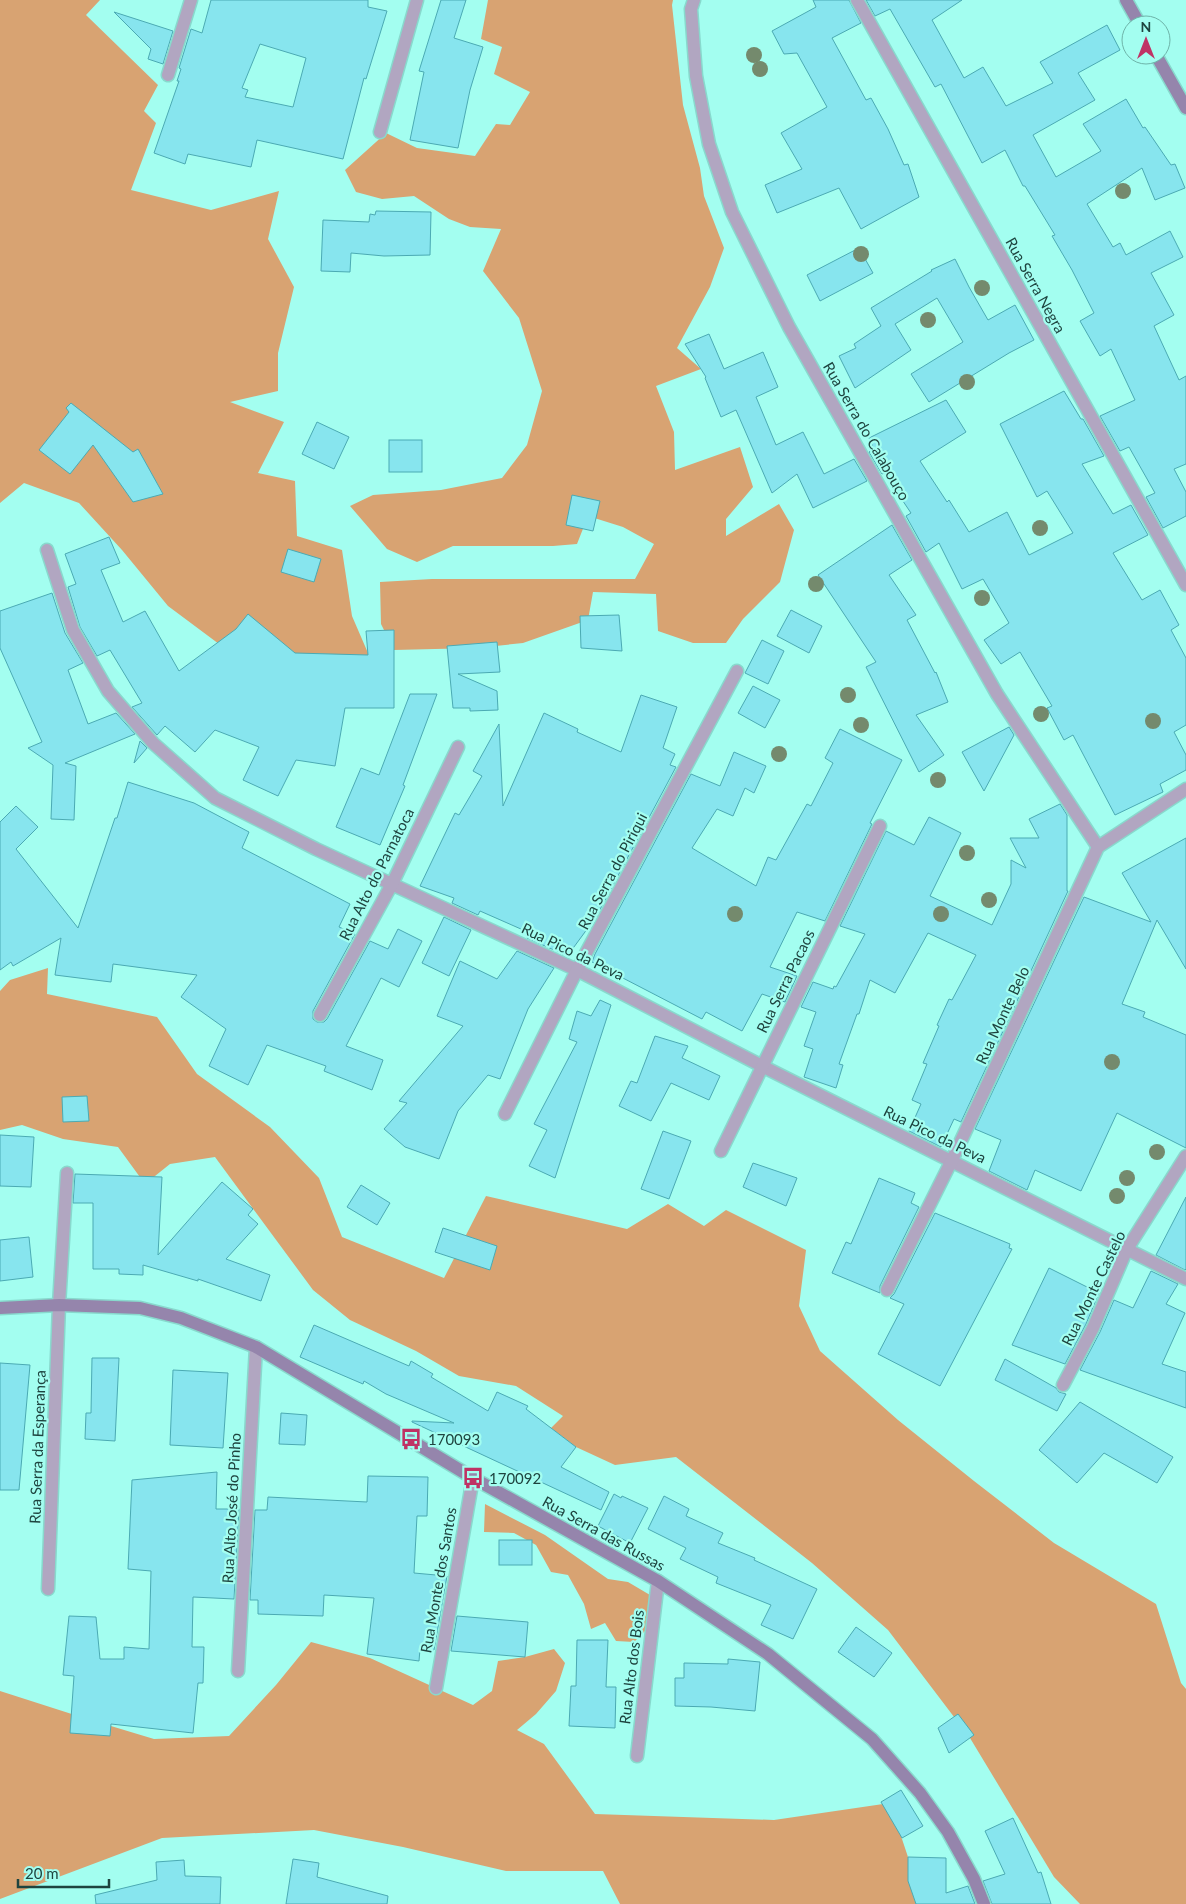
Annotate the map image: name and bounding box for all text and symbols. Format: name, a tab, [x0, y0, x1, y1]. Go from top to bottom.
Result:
north arrow	[1121, 15, 1171, 65]
text: N	[1141, 18, 1151, 35]
street label: Rua Serra Negra	[1002, 234, 1070, 336]
street label: Rua Serra do Calabouço	[820, 359, 914, 503]
street label: Rua Alto do Parnatoca	[335, 805, 417, 943]
street label: Rua Serra do Piriqui	[574, 810, 650, 932]
street label: Rua Pico da Peva	[519, 918, 627, 984]
street label: Rua Serra Pacaos	[752, 926, 818, 1036]
street label: Rua Monte Belo	[971, 963, 1033, 1067]
street label: Rua Pico da Peva	[881, 1101, 989, 1167]
street label: Rua Monte Castelo	[1057, 1228, 1129, 1348]
street label: Rua Serra da Esperança	[25, 1370, 49, 1524]
bus stop icon: 170093	[398, 1426, 424, 1452]
place label: 170093	[428, 1430, 480, 1448]
street label: Rua Alto José do Pinho	[218, 1432, 244, 1584]
bus stop icon: 170092	[460, 1465, 486, 1491]
place label: 170092	[489, 1469, 541, 1487]
street label: Rua Serra das Russas	[540, 1492, 668, 1574]
street label: Rua Monte dos Santos	[416, 1506, 460, 1654]
street label: Rua Alto dos Bois	[615, 1609, 647, 1725]
scale bar	[18, 1856, 109, 1888]
text: 20 m	[25, 1864, 59, 1882]

